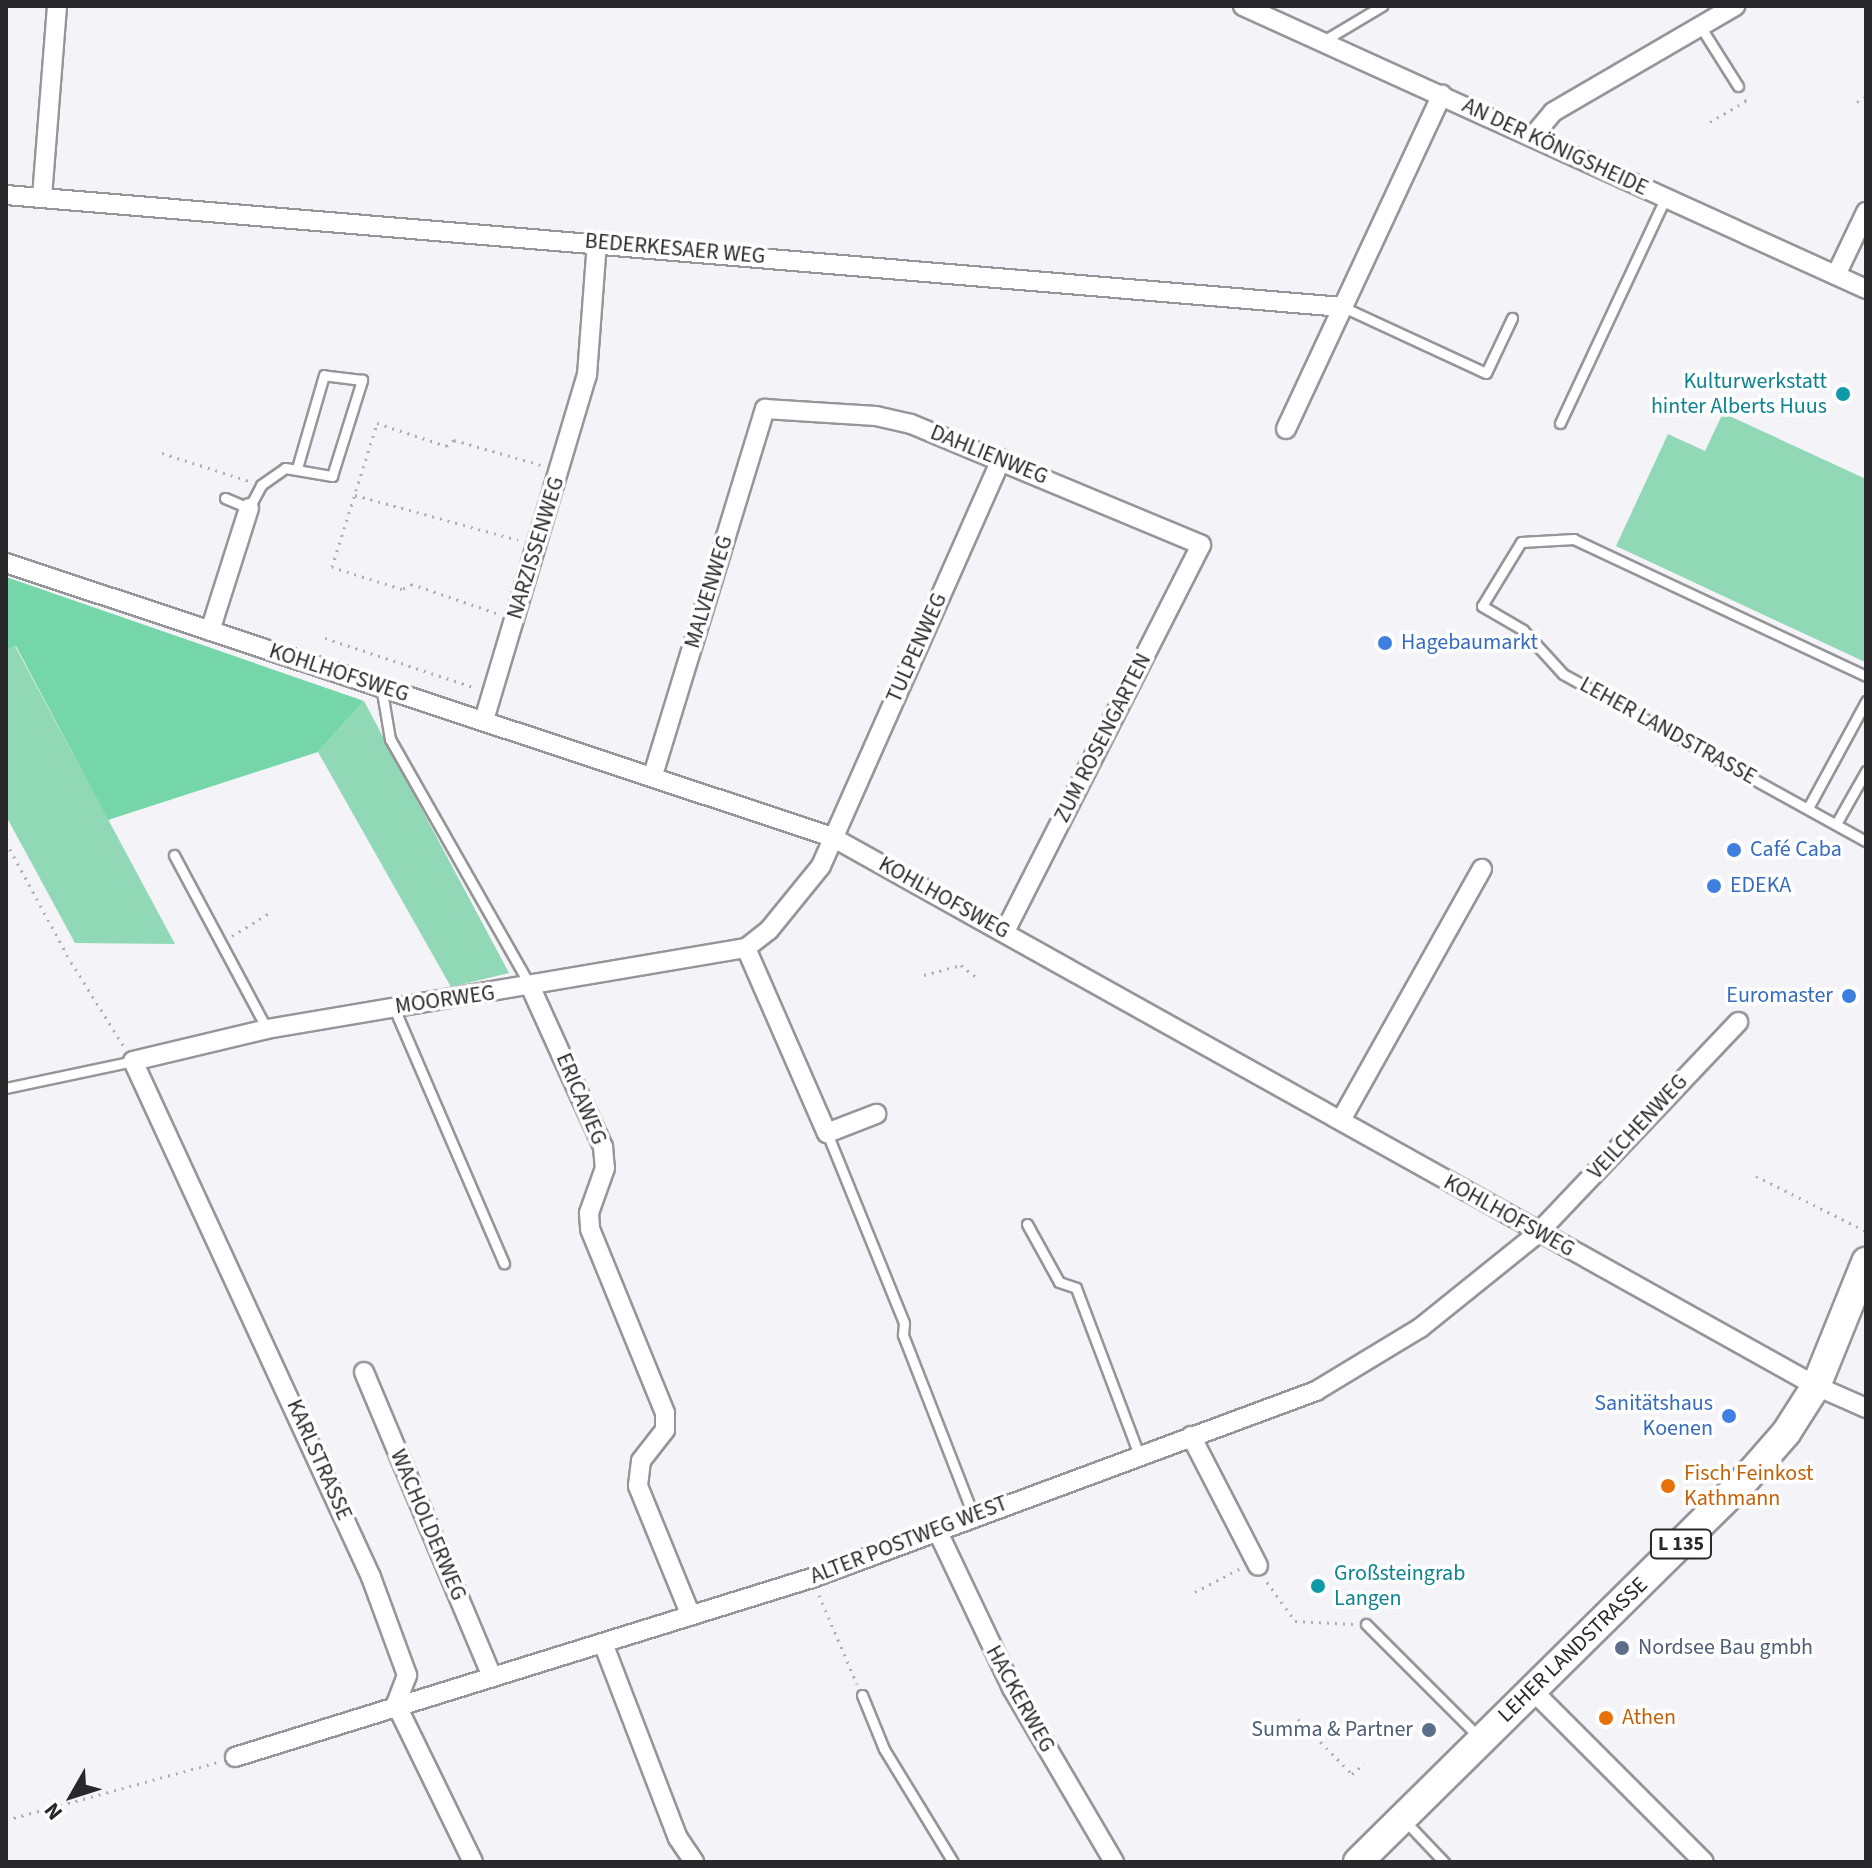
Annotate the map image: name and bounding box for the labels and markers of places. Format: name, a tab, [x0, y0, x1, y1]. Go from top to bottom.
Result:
place label: Kulturwerkstatt hinter Alberts Huus	[1651, 368, 1827, 420]
marker: Kulturwerkstatt hinter Alberts Huus	[1834, 385, 1852, 403]
place label: Hagebaumarkt	[1401, 630, 1538, 656]
marker: Hagebaumarkt	[1376, 634, 1394, 652]
place label: Café Caba	[1750, 837, 1842, 863]
marker: Café Caba	[1725, 841, 1743, 859]
place label: EDEKA	[1730, 873, 1791, 899]
marker: EDEKA	[1705, 877, 1723, 895]
place label: Euromaster	[1726, 983, 1833, 1009]
marker: Euromaster	[1840, 987, 1858, 1005]
place label: Sanitätshaus Koenen	[1594, 1390, 1713, 1442]
marker: Sanitätshaus Koenen	[1720, 1407, 1738, 1425]
place label: Fisch Feinkost Kathmann	[1684, 1460, 1813, 1512]
marker: Fisch Feinkost Kathmann	[1659, 1477, 1677, 1495]
place label: Großsteingrab Langen	[1334, 1560, 1465, 1612]
marker: Großsteingrab Langen	[1309, 1577, 1327, 1595]
place label: Nordsee Bau gmbh	[1638, 1635, 1813, 1661]
marker: Nordsee Bau gmbh	[1613, 1639, 1631, 1657]
place label: Athen	[1622, 1705, 1676, 1731]
marker: Athen	[1597, 1709, 1615, 1727]
place label: Summa & Partner	[1251, 1717, 1413, 1743]
marker: Summa & Partner	[1420, 1721, 1438, 1739]

